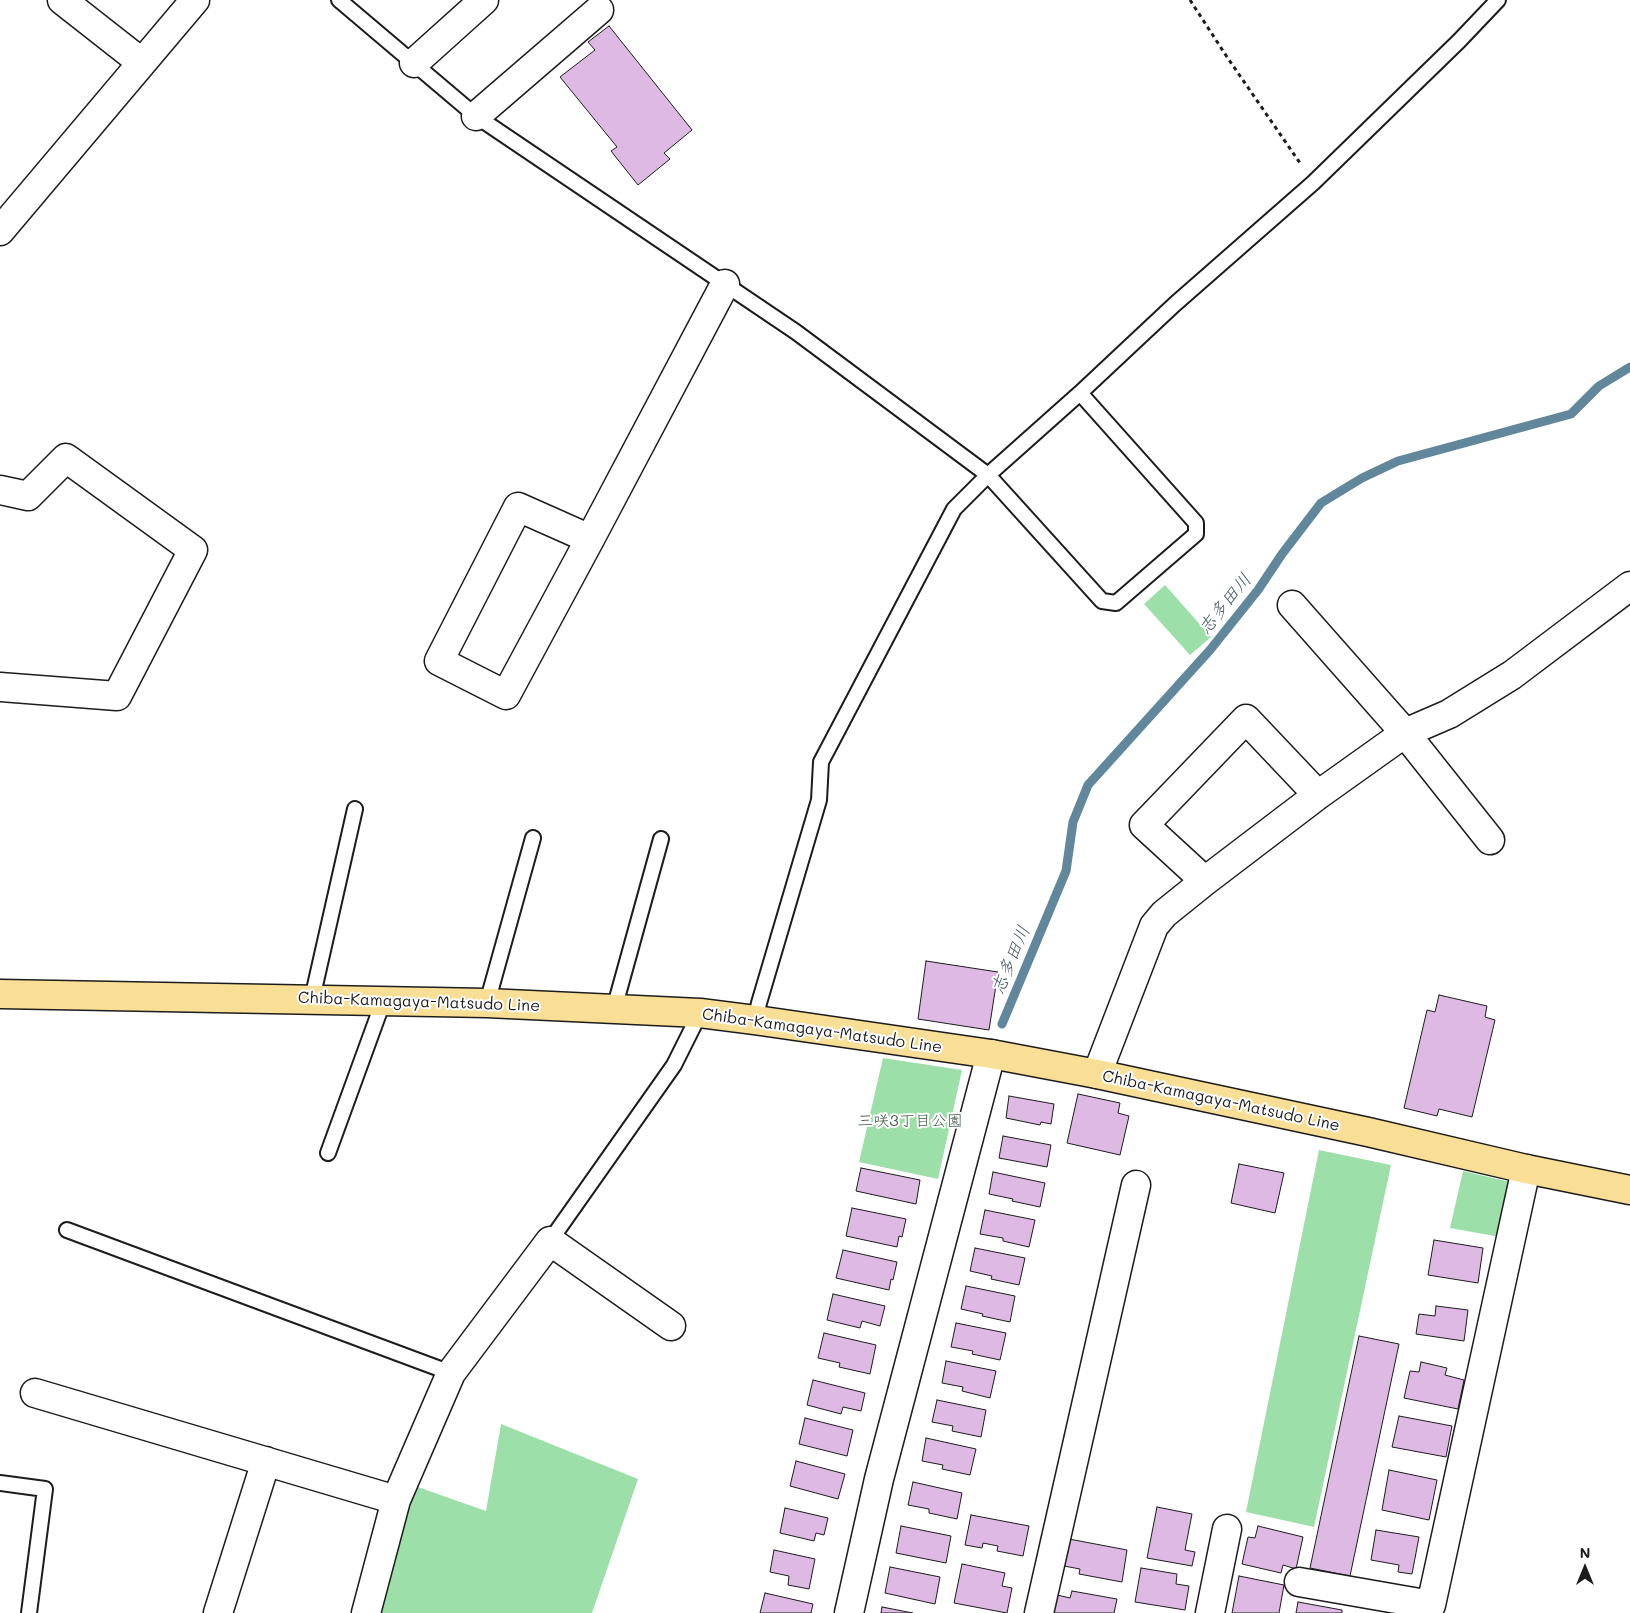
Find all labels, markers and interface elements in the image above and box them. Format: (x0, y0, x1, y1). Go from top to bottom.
water label: 志多田川 (1194, 569, 1256, 639)
water label: 志多田川 (987, 923, 1035, 997)
street label: Chiba-Kamagaya-Matsudo Line (298, 988, 540, 1016)
street label: Chiba-Kamagaya-Matsudo Line (701, 1005, 943, 1057)
street label: Chiba-Kamagaya-Matsudo Line (1101, 1066, 1341, 1136)
park label: 三咲3丁目公園 (857, 1111, 963, 1131)
north arrow (1560, 1543, 1610, 1593)
text: N (1580, 1543, 1590, 1562)

